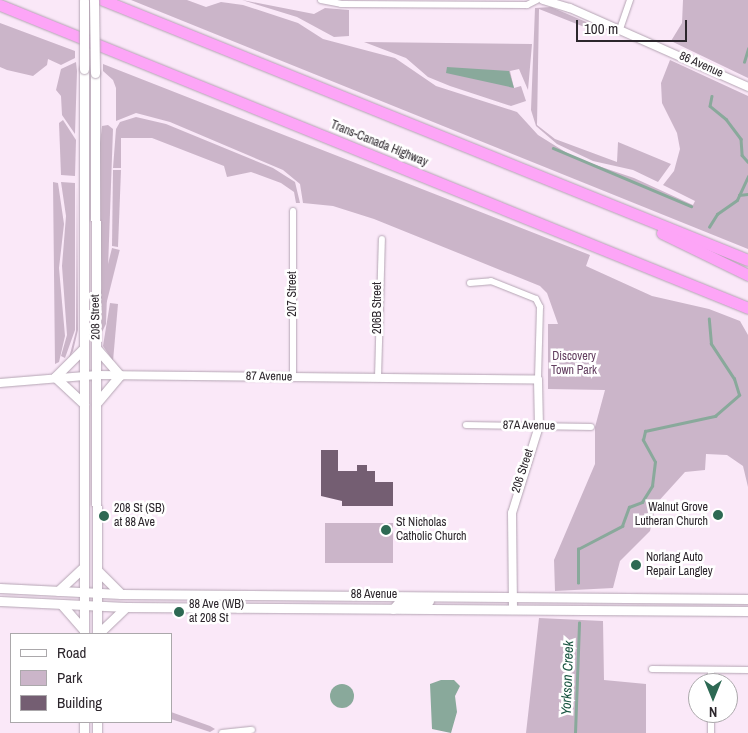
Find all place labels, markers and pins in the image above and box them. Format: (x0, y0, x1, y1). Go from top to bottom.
place label: Walnut Grove Lutheran Church (635, 501, 708, 529)
place label: 208 St (SB) at 88 Ave (114, 502, 165, 530)
marker: Walnut Grove Lutheran Church (712, 509, 724, 521)
marker: 208 St (SB) at 88 Ave (98, 510, 110, 522)
place label: St Nicholas Catholic Church (396, 516, 467, 544)
marker: St Nicholas Catholic Church (380, 524, 392, 536)
place label: Norlang Auto Repair Langley (646, 551, 713, 579)
marker: Norlang Auto Repair Langley (630, 559, 642, 571)
place label: 88 Ave (WB) at 208 St (189, 598, 245, 626)
marker: 88 Ave (WB) at 208 St (173, 606, 185, 618)

